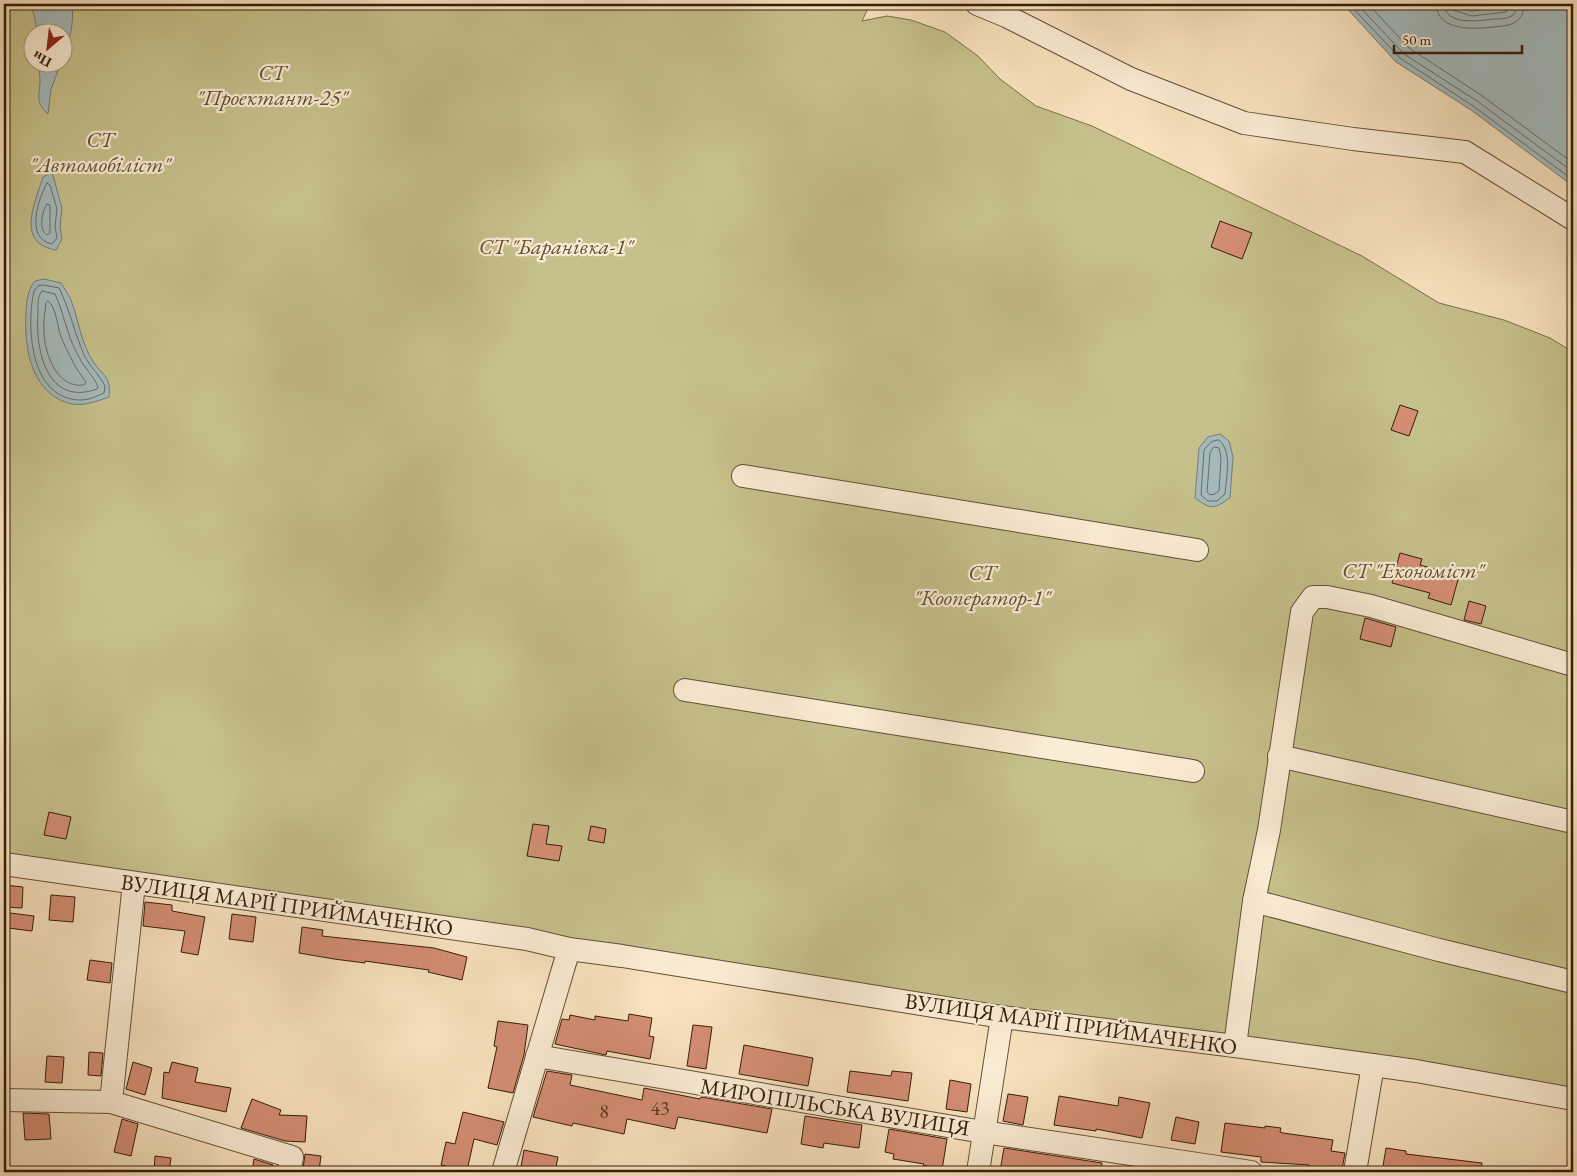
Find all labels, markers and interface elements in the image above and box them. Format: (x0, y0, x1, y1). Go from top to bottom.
north arrow (22, 22, 72, 72)
scale bar (1394, 22, 1522, 54)
text: 50 m (1402, 30, 1431, 49)
text: Пн (29, 47, 55, 72)
park label: СТ "Проектант-25" (196, 58, 351, 112)
park label: СТ "Автомобіліст" (29, 125, 173, 179)
park label: СТ "Баранівка-1" (479, 232, 636, 261)
park label: СТ "Економіст" (1342, 556, 1487, 585)
park label: СТ "Кооператор-1" (914, 558, 1053, 612)
street label: ВУЛИЦЯ МАРІЇ ПРИЙМАЧЕНКО (119, 867, 455, 943)
street label: ВУЛИЦЯ МАРІЇ ПРИЙМАЧЕНКО (903, 986, 1239, 1062)
street label: МИРОПІЛЬСЬКА ВУЛИЦЯ (698, 1071, 972, 1143)
house number: 43 (650, 1095, 670, 1121)
house number: 8 (599, 1098, 609, 1124)

